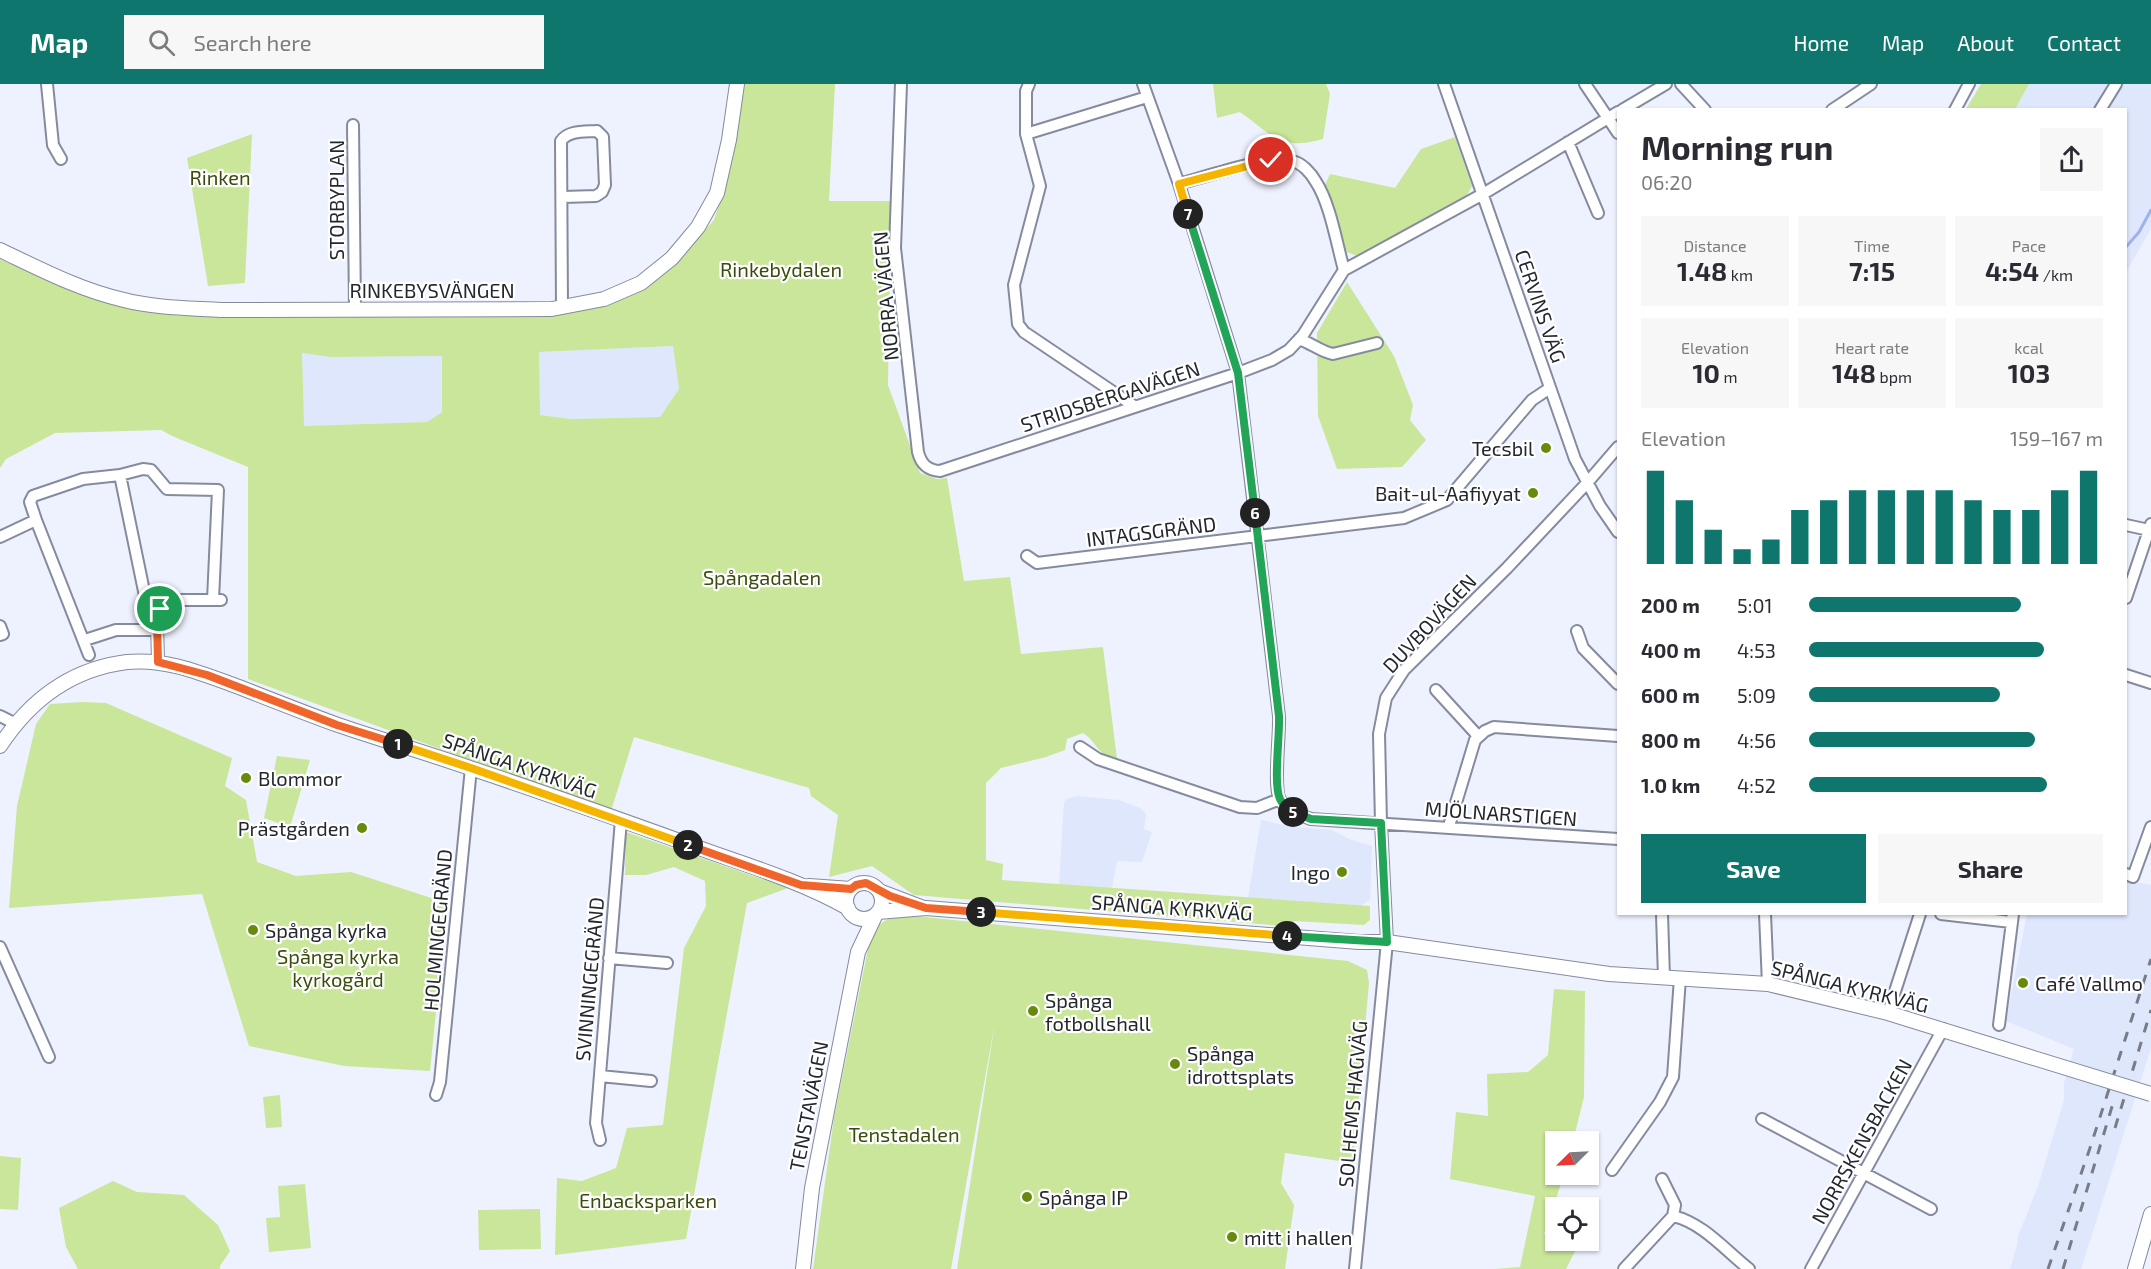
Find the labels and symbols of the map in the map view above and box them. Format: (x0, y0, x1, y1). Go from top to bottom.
pin (1245, 134, 1296, 185)
street label: STORBYPLAN (324, 140, 348, 260)
park label: Rinken (189, 165, 251, 189)
pin: 7 (1173, 199, 1203, 229)
street label: NORRA VÄGEN (867, 230, 903, 362)
street label: CERVINS VÄG (1510, 246, 1572, 366)
park label: Rinkebydalen (720, 257, 842, 281)
street label: RINKEBYSVÄNGEN (349, 278, 515, 302)
street label: STRIDSBERGAVÄGEN (1017, 356, 1203, 436)
place label: Tecsbil (1472, 436, 1534, 460)
marker: Tecsbil (1539, 441, 1553, 455)
place label: Bait-ul-Aafiyyat (1375, 481, 1521, 505)
marker: Bait-ul-Aafiyyat (1526, 486, 1540, 500)
pin: 6 (1240, 498, 1270, 528)
street label: INTAGSGRÄND (1085, 511, 1217, 551)
park label: Spångadalen (703, 565, 821, 589)
street label: DUVBOVÄGEN (1377, 569, 1481, 677)
pin (134, 583, 185, 634)
street label: SPÅNGA KYRKVÄG (440, 727, 600, 803)
pin: 1 (383, 729, 413, 759)
place label: Blommor (258, 766, 342, 790)
marker: Blommor (239, 771, 253, 785)
street label: MJÖLNARSTIGEN (1424, 796, 1578, 830)
pin: 5 (1278, 797, 1308, 827)
place label: Prästgården (238, 816, 350, 840)
marker: Prästgården (355, 821, 369, 835)
pin: 2 (673, 830, 703, 860)
street label: HOLMINGEGRÄND (418, 848, 456, 1012)
place label: Ingo (1291, 860, 1330, 884)
marker: Ingo (1335, 865, 1349, 879)
street label: SPÅNGA KYRKVÄG (1091, 889, 1253, 925)
street label: SVINNINGEGRÄND (570, 896, 608, 1062)
pin: 3 (966, 897, 996, 927)
place label: Spånga kyrka (265, 918, 387, 942)
pin: 4 (1272, 921, 1302, 951)
marker: Spånga kyrka (246, 923, 260, 937)
park label: Spånga kyrka kyrkogård (277, 944, 399, 991)
street label: SPÅNGA KYRKVÄG (1769, 955, 1931, 1017)
place label: Café Vallmo (2035, 971, 2143, 995)
marker: Café Vallmo (2016, 976, 2030, 990)
place label: Spånga fotbollshall (1045, 988, 1151, 1035)
marker: Spånga fotbollshall (1026, 1004, 1040, 1018)
street label: SOLHEMS HAGVÄG (1333, 1020, 1371, 1188)
street label: TENSTAVÄGEN (784, 1039, 832, 1173)
place label: Spånga idrottsplats (1187, 1041, 1294, 1088)
street label: NORRSKENSBACKEN (1806, 1054, 1916, 1228)
marker: Spånga idrottsplats (1168, 1057, 1182, 1071)
park label: Tenstadalen (848, 1122, 960, 1146)
north arrow (1545, 1131, 1599, 1185)
place label: Spånga IP (1039, 1185, 1128, 1209)
park label: Enbacksparken (579, 1188, 717, 1212)
marker: Spånga IP (1020, 1190, 1034, 1204)
place label: mitt i hallen (1244, 1225, 1352, 1249)
marker: mitt i hallen (1225, 1230, 1239, 1244)

